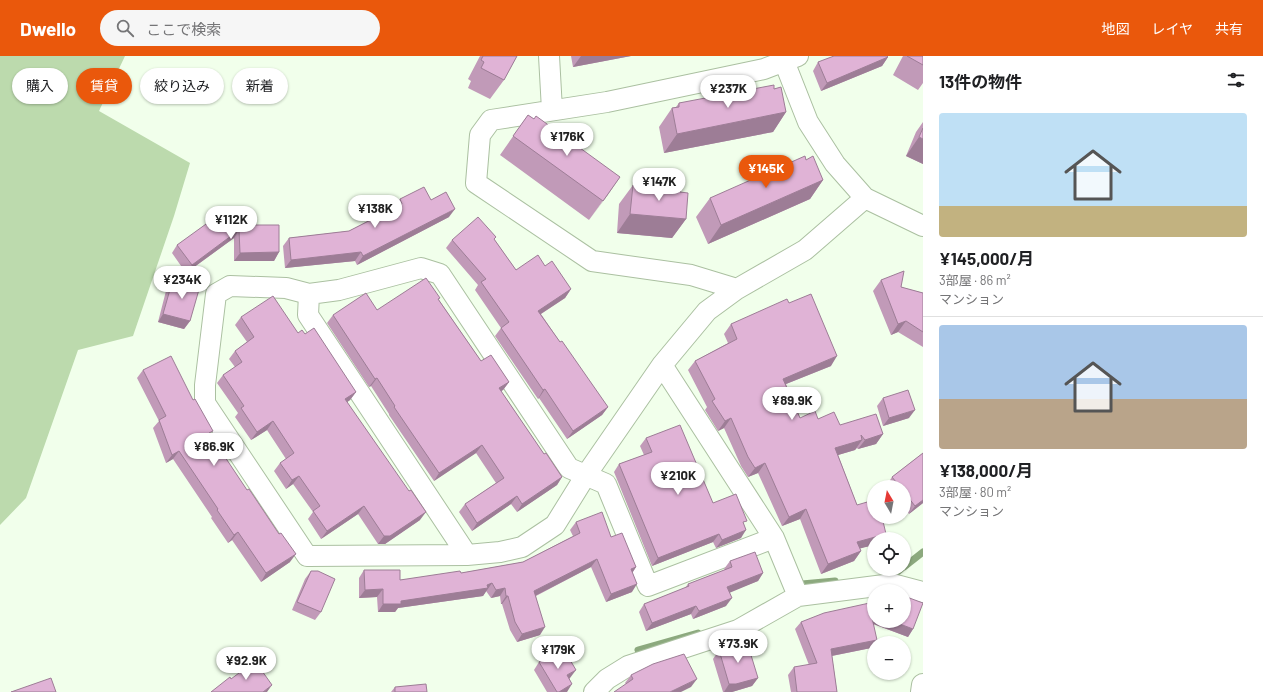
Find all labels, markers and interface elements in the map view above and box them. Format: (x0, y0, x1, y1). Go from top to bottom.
search box (100, 10, 380, 46)
text: Dwello (20, 17, 76, 40)
icon: search (114, 17, 136, 39)
text: ここで検索 (146, 20, 221, 38)
text: 地図 (1101, 20, 1129, 37)
text: レイヤ (1151, 20, 1193, 37)
text: 共有 (1215, 20, 1243, 37)
chip: 購入 (12, 68, 68, 104)
chip: 賃貸 (76, 68, 132, 104)
chip: 絞り込み (140, 68, 224, 104)
chip: 新着 (232, 68, 288, 104)
icon: filters (1225, 69, 1247, 91)
text: 13件の物件 (939, 71, 1022, 91)
pin: ¥237K (700, 75, 756, 109)
text: ¥237K (709, 80, 747, 96)
pin: ¥176K (539, 123, 595, 157)
text: ¥176K (549, 128, 585, 144)
icon: home (1057, 139, 1129, 211)
pin: ¥145K (738, 155, 794, 189)
text: ¥145K (748, 160, 784, 176)
pin: ¥147K (631, 168, 687, 202)
text: ¥147K (641, 173, 677, 189)
pin: ¥138K (347, 195, 403, 229)
text: ¥138K (357, 200, 393, 216)
pin: ¥112K (203, 206, 259, 240)
text: ¥112K (214, 211, 248, 227)
text: ¥145,000/月 (939, 248, 1034, 268)
pin: ¥234K (154, 266, 210, 300)
text: ¥234K (162, 271, 202, 287)
text: 3部屋 · 86 m² (939, 272, 1011, 288)
text: マンション (939, 291, 1004, 307)
icon: home (1057, 351, 1129, 423)
pin: ¥89.9K (759, 387, 825, 421)
text: ¥89.9K (771, 392, 813, 408)
pin: ¥86.9K (181, 433, 247, 467)
text: ¥86.9K (193, 438, 235, 454)
text: ¥138,000/月 (939, 460, 1033, 480)
pin: ¥210K (650, 462, 706, 496)
text: ¥210K (660, 467, 696, 483)
north arrow (867, 480, 911, 524)
map controls (867, 480, 911, 680)
text: 3部屋 · 80 m² (939, 484, 1011, 500)
text: マンション (939, 503, 1004, 519)
button: locate (867, 532, 911, 576)
button: + (867, 584, 911, 628)
pin: ¥73.9K (705, 630, 771, 664)
text: ¥73.9K (718, 635, 758, 651)
pin: ¥179K (530, 636, 586, 670)
button: − (867, 636, 911, 680)
text: ¥179K (540, 641, 576, 657)
pin: ¥92.9K (213, 647, 279, 681)
text: ¥92.9K (225, 652, 267, 668)

